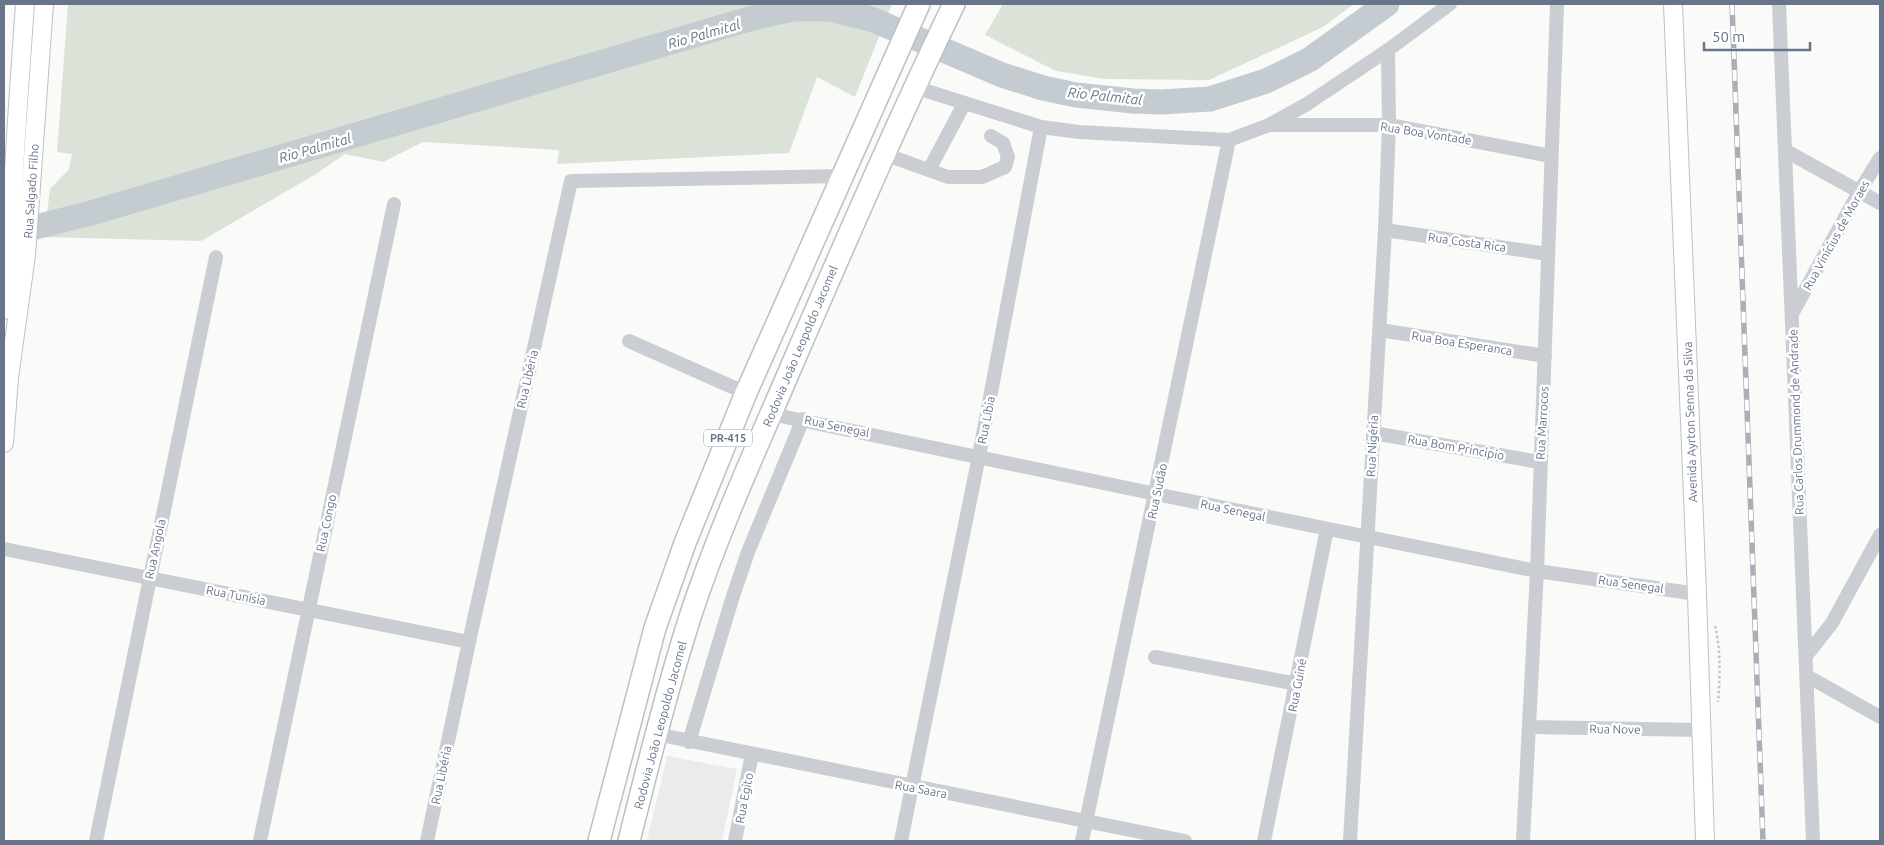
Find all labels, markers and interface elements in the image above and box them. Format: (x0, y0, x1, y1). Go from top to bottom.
water label: Rio Palmital (666, 16, 742, 52)
scale bar (1704, 20, 1810, 52)
text: 50 m (1712, 28, 1745, 45)
water label: Rio Palmital (1067, 84, 1143, 108)
street label: Rua Boa Vontade (1379, 119, 1473, 147)
water label: Rio Palmital (277, 130, 353, 166)
street label: Rua Salgado Filho (21, 143, 41, 239)
street label: Rua Vinícius de Moraes (1800, 178, 1872, 292)
street label: Rua Costa Rica (1427, 230, 1507, 254)
street label: Rodovia João Leopoldo Jacomel (760, 264, 840, 428)
street label: Rua Boa Esperanca (1411, 329, 1513, 357)
street label: Rua Carlos Drummond de Andrade (1786, 329, 1806, 515)
street label: Avenida Ayrton Senna da Silva (1681, 341, 1699, 503)
street label: Rua Libéria (514, 349, 540, 409)
street label: Rua Marrocos (1534, 386, 1550, 460)
street label: Rua Líbia (975, 395, 997, 445)
street label: Rua Senegal (803, 413, 871, 439)
street label: Rua Nigéria (1364, 415, 1380, 477)
road number: PR-415 (704, 429, 752, 446)
street label: Rua Bom Principio (1407, 432, 1505, 462)
street label: Rua Sudão (1145, 462, 1169, 520)
street label: Rua Congo (314, 493, 338, 553)
street label: Rua Senegal (1199, 497, 1267, 523)
street label: Rua Angola (142, 518, 168, 580)
street label: Rua Senegal (1597, 573, 1665, 595)
street label: Rua Tunísia (205, 583, 267, 607)
street label: Rodovia João Leopoldo Jacomel (631, 640, 689, 810)
street label: Rua Guiné (1285, 657, 1309, 713)
street label: Rua Nove (1589, 722, 1641, 736)
street label: Rua Libéria (428, 745, 454, 805)
street label: Rua Egito (733, 772, 755, 824)
street label: Rua Saara (894, 778, 948, 800)

